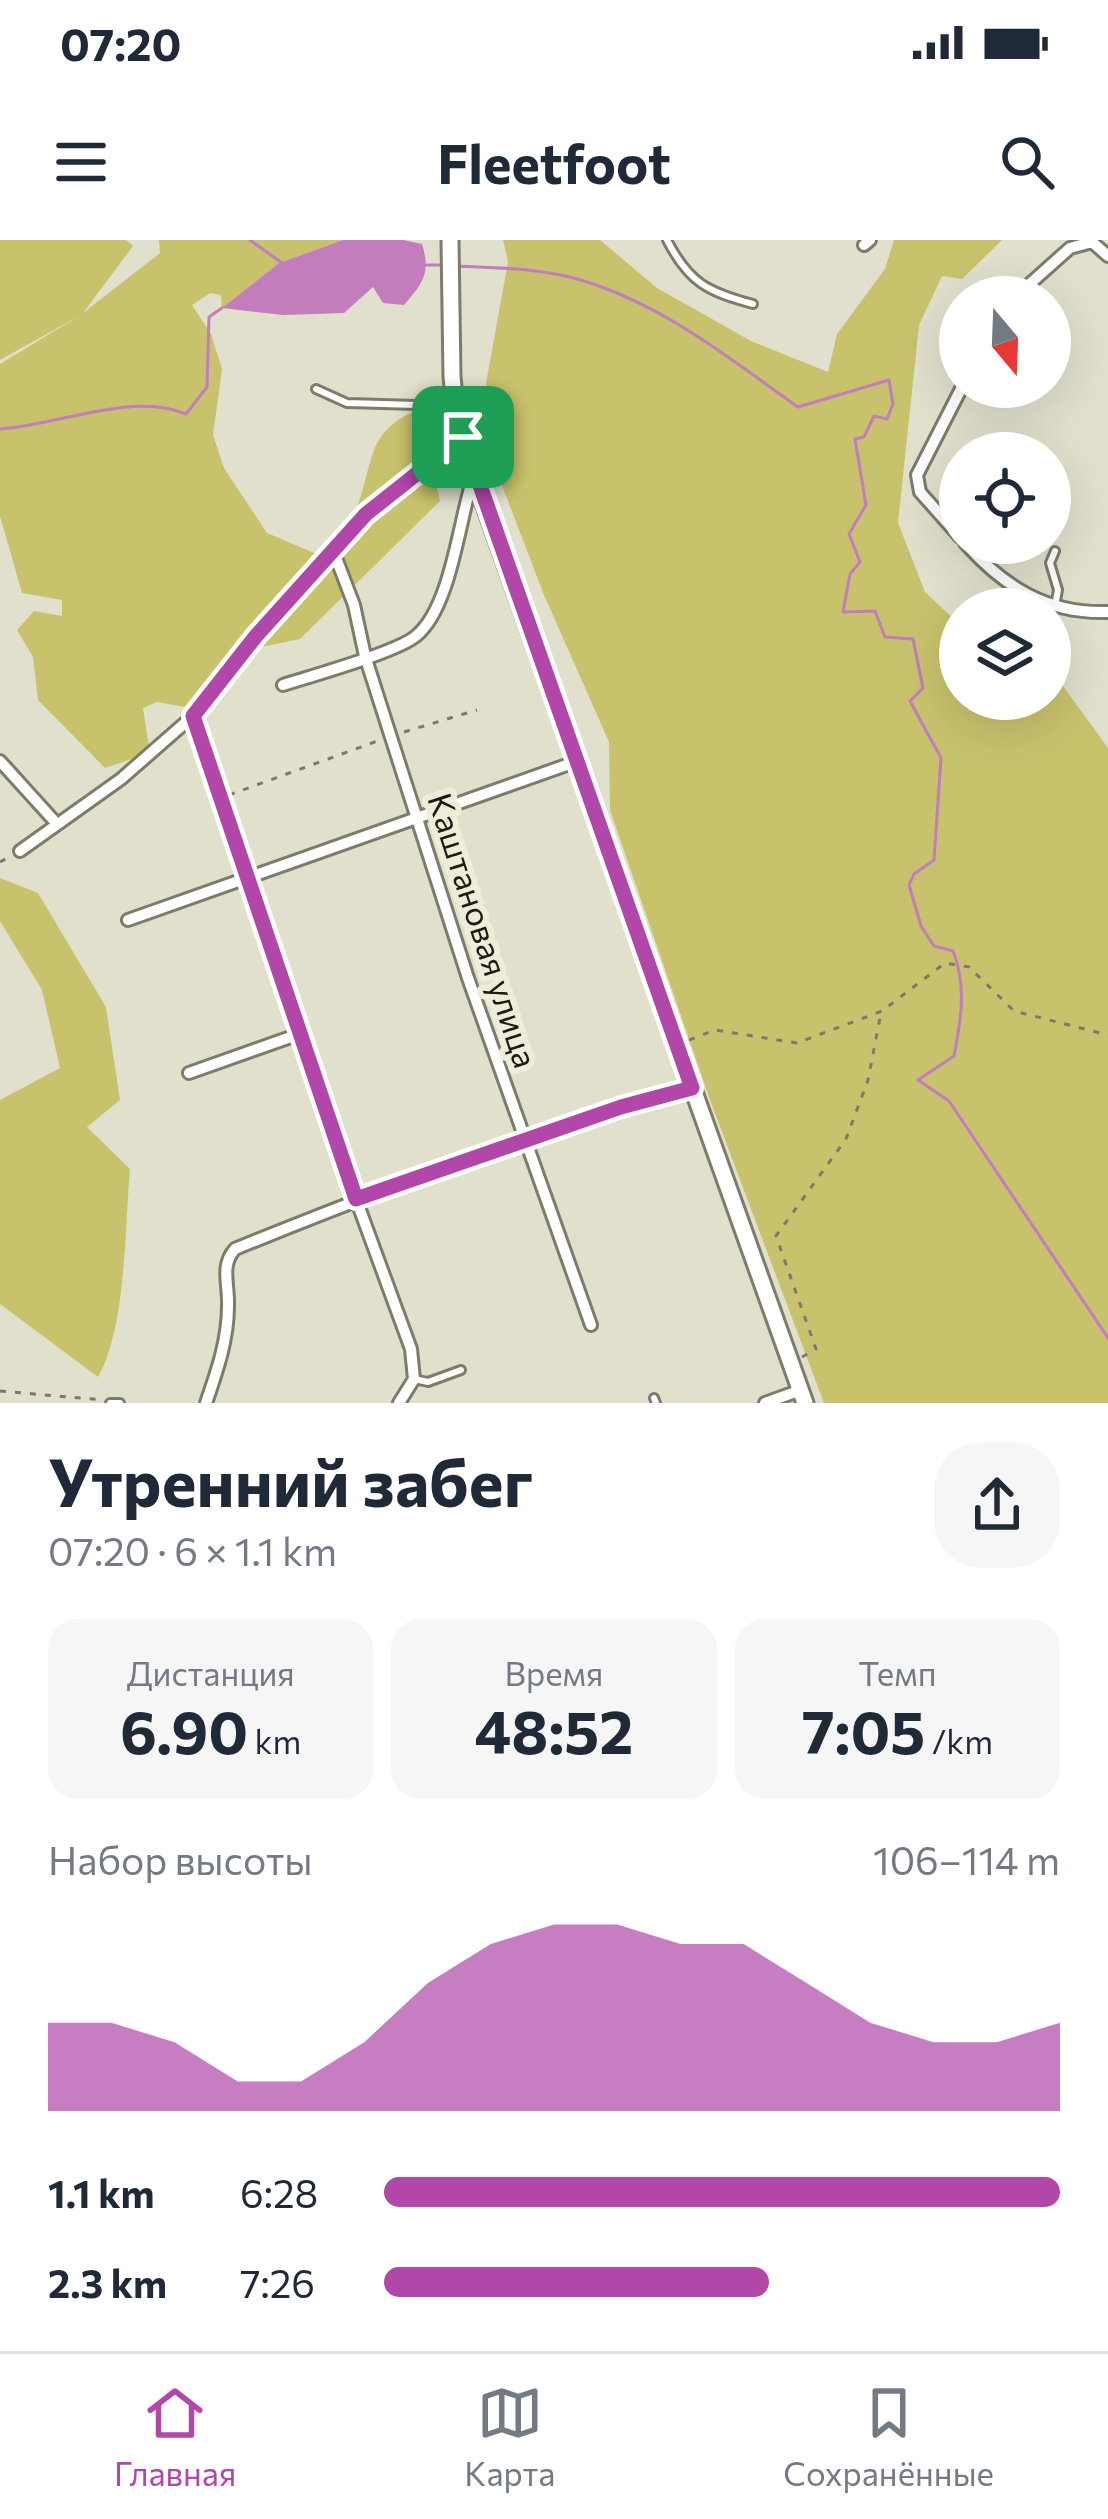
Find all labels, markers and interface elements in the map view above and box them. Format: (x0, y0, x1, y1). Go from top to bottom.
text: 07:20 (60, 15, 181, 70)
icon: menu (48, 129, 114, 195)
text: Fleetfoot (437, 129, 671, 195)
icon: search (994, 129, 1060, 195)
north arrow (939, 276, 1071, 408)
map controls (939, 276, 1071, 720)
pin (412, 386, 514, 488)
icon: arrive (430, 404, 496, 470)
button: locate (939, 432, 1071, 564)
button: layers (939, 588, 1071, 720)
street label: Каштановая улица (420, 787, 548, 1073)
text: Утренний забег (48, 1440, 533, 1521)
button: share (934, 1442, 1060, 1568)
text: 07:20 · 6 × 1.1 km (48, 1526, 337, 1574)
text: Дистанция (127, 1652, 295, 1693)
text: Время (505, 1652, 603, 1693)
text: Темп (858, 1652, 936, 1693)
text: 6.90 (120, 1693, 248, 1766)
text: 48:52 (475, 1693, 633, 1766)
text: 7:05 (802, 1693, 925, 1766)
text: km (248, 1720, 301, 1761)
text: /km (925, 1720, 993, 1761)
text: Набор высоты (48, 1835, 313, 1883)
text: 106–114 m (873, 1835, 1060, 1883)
text: 1.1 km (48, 2168, 155, 2216)
text: 6:28 (240, 2168, 318, 2216)
text: 2.3 km (48, 2258, 167, 2306)
text: 7:26 (240, 2258, 315, 2306)
tab: Главная (114, 2380, 236, 2493)
tab: Карта (464, 2380, 555, 2493)
tab: Сохранённые (783, 2380, 994, 2493)

